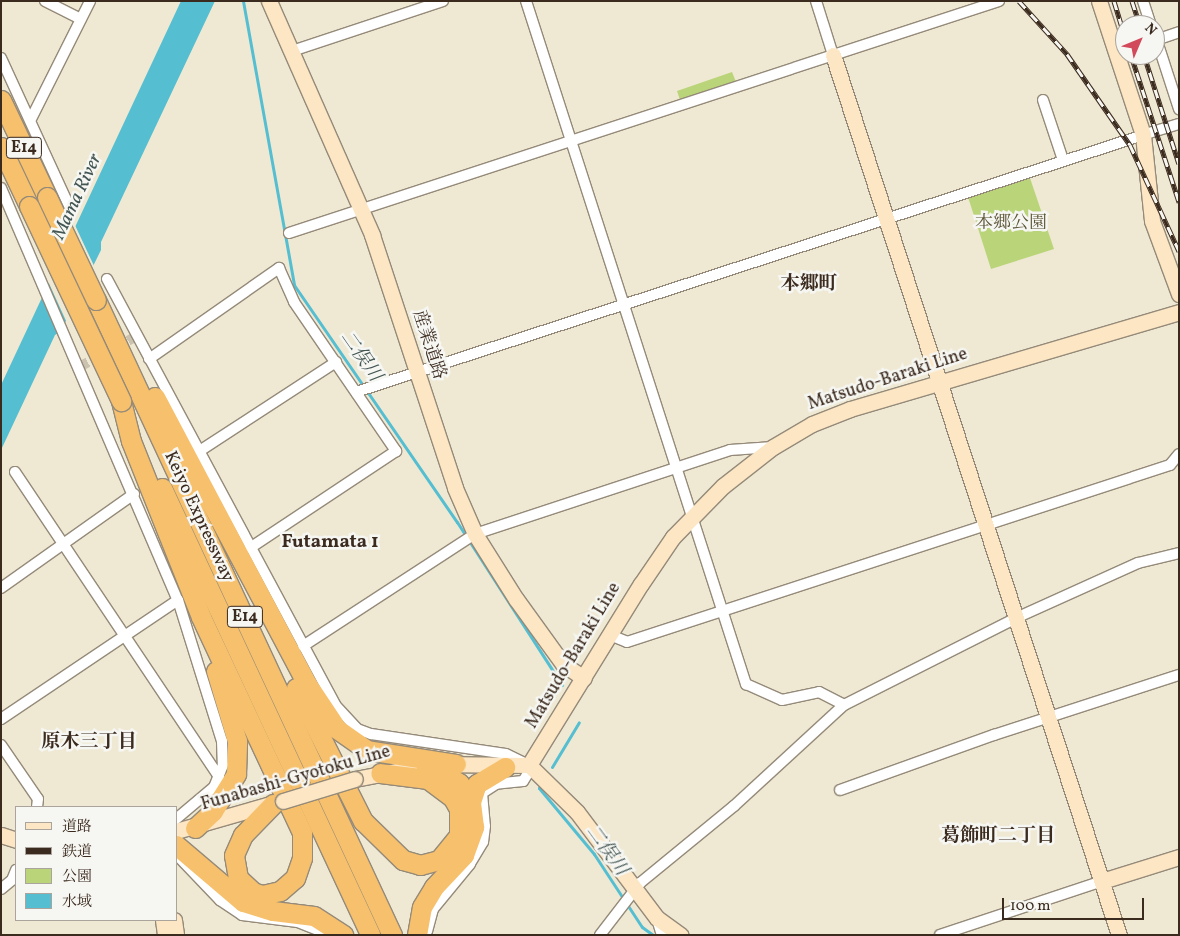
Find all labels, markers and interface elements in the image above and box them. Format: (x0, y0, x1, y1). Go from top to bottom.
north arrow (1115, 15, 1165, 65)
text: N (1140, 19, 1161, 40)
road number: E14 (5, 134, 43, 162)
water label: Mama River (48, 151, 108, 243)
park label: 本郷公園 (975, 213, 1047, 235)
district label: 本郷町 (781, 274, 837, 296)
street label: 産業道路 (407, 307, 449, 383)
water label: 二俣川 (334, 327, 386, 387)
street label: Matsudo-Baraki Line (805, 344, 971, 416)
street label: Keiyo Expressway (158, 448, 238, 586)
district label: Futamata 1 (281, 532, 379, 554)
street label: Matsudo-Baraki Line (522, 579, 626, 733)
road number: E14 (226, 604, 264, 630)
district label: 原木三丁目 (42, 732, 136, 754)
street label: Funabashi-Gyotoku Line (199, 742, 393, 816)
legend (15, 806, 178, 921)
text: 道路 (62, 817, 92, 838)
water label: 二俣川 (580, 821, 632, 881)
district label: 葛飾町二丁目 (941, 826, 1055, 848)
text: 鉄道 (62, 842, 92, 863)
text: 公園 (62, 867, 92, 888)
scale bar (1005, 888, 1148, 920)
text: 水域 (62, 892, 92, 913)
text: 100 m (1010, 896, 1050, 917)

